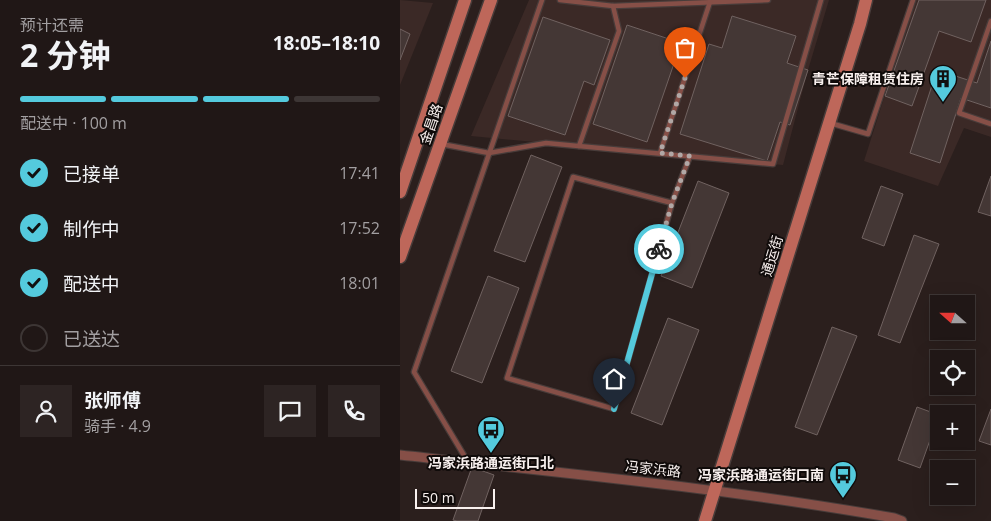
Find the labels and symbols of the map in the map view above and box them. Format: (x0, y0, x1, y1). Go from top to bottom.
pin (664, 27, 706, 78)
building icon: 青芒保障租赁住房 (928, 64, 958, 103)
place label: 青芒保障租赁住房 (812, 69, 924, 88)
street label: 金昌路 (415, 101, 446, 147)
courier (634, 224, 684, 274)
street label: 通运街 (756, 233, 787, 279)
north arrow (930, 295, 975, 340)
pin (593, 358, 635, 409)
bus stop icon: 冯家浜路通运街口北 (476, 415, 506, 454)
place label: 冯家浜路通运街口北 (428, 453, 554, 472)
street label: 冯家浜路 (624, 456, 682, 481)
bus stop icon: 冯家浜路通运街口南 (828, 460, 858, 499)
place label: 冯家浜路通运街口南 (698, 465, 824, 484)
scale bar (415, 486, 495, 509)

